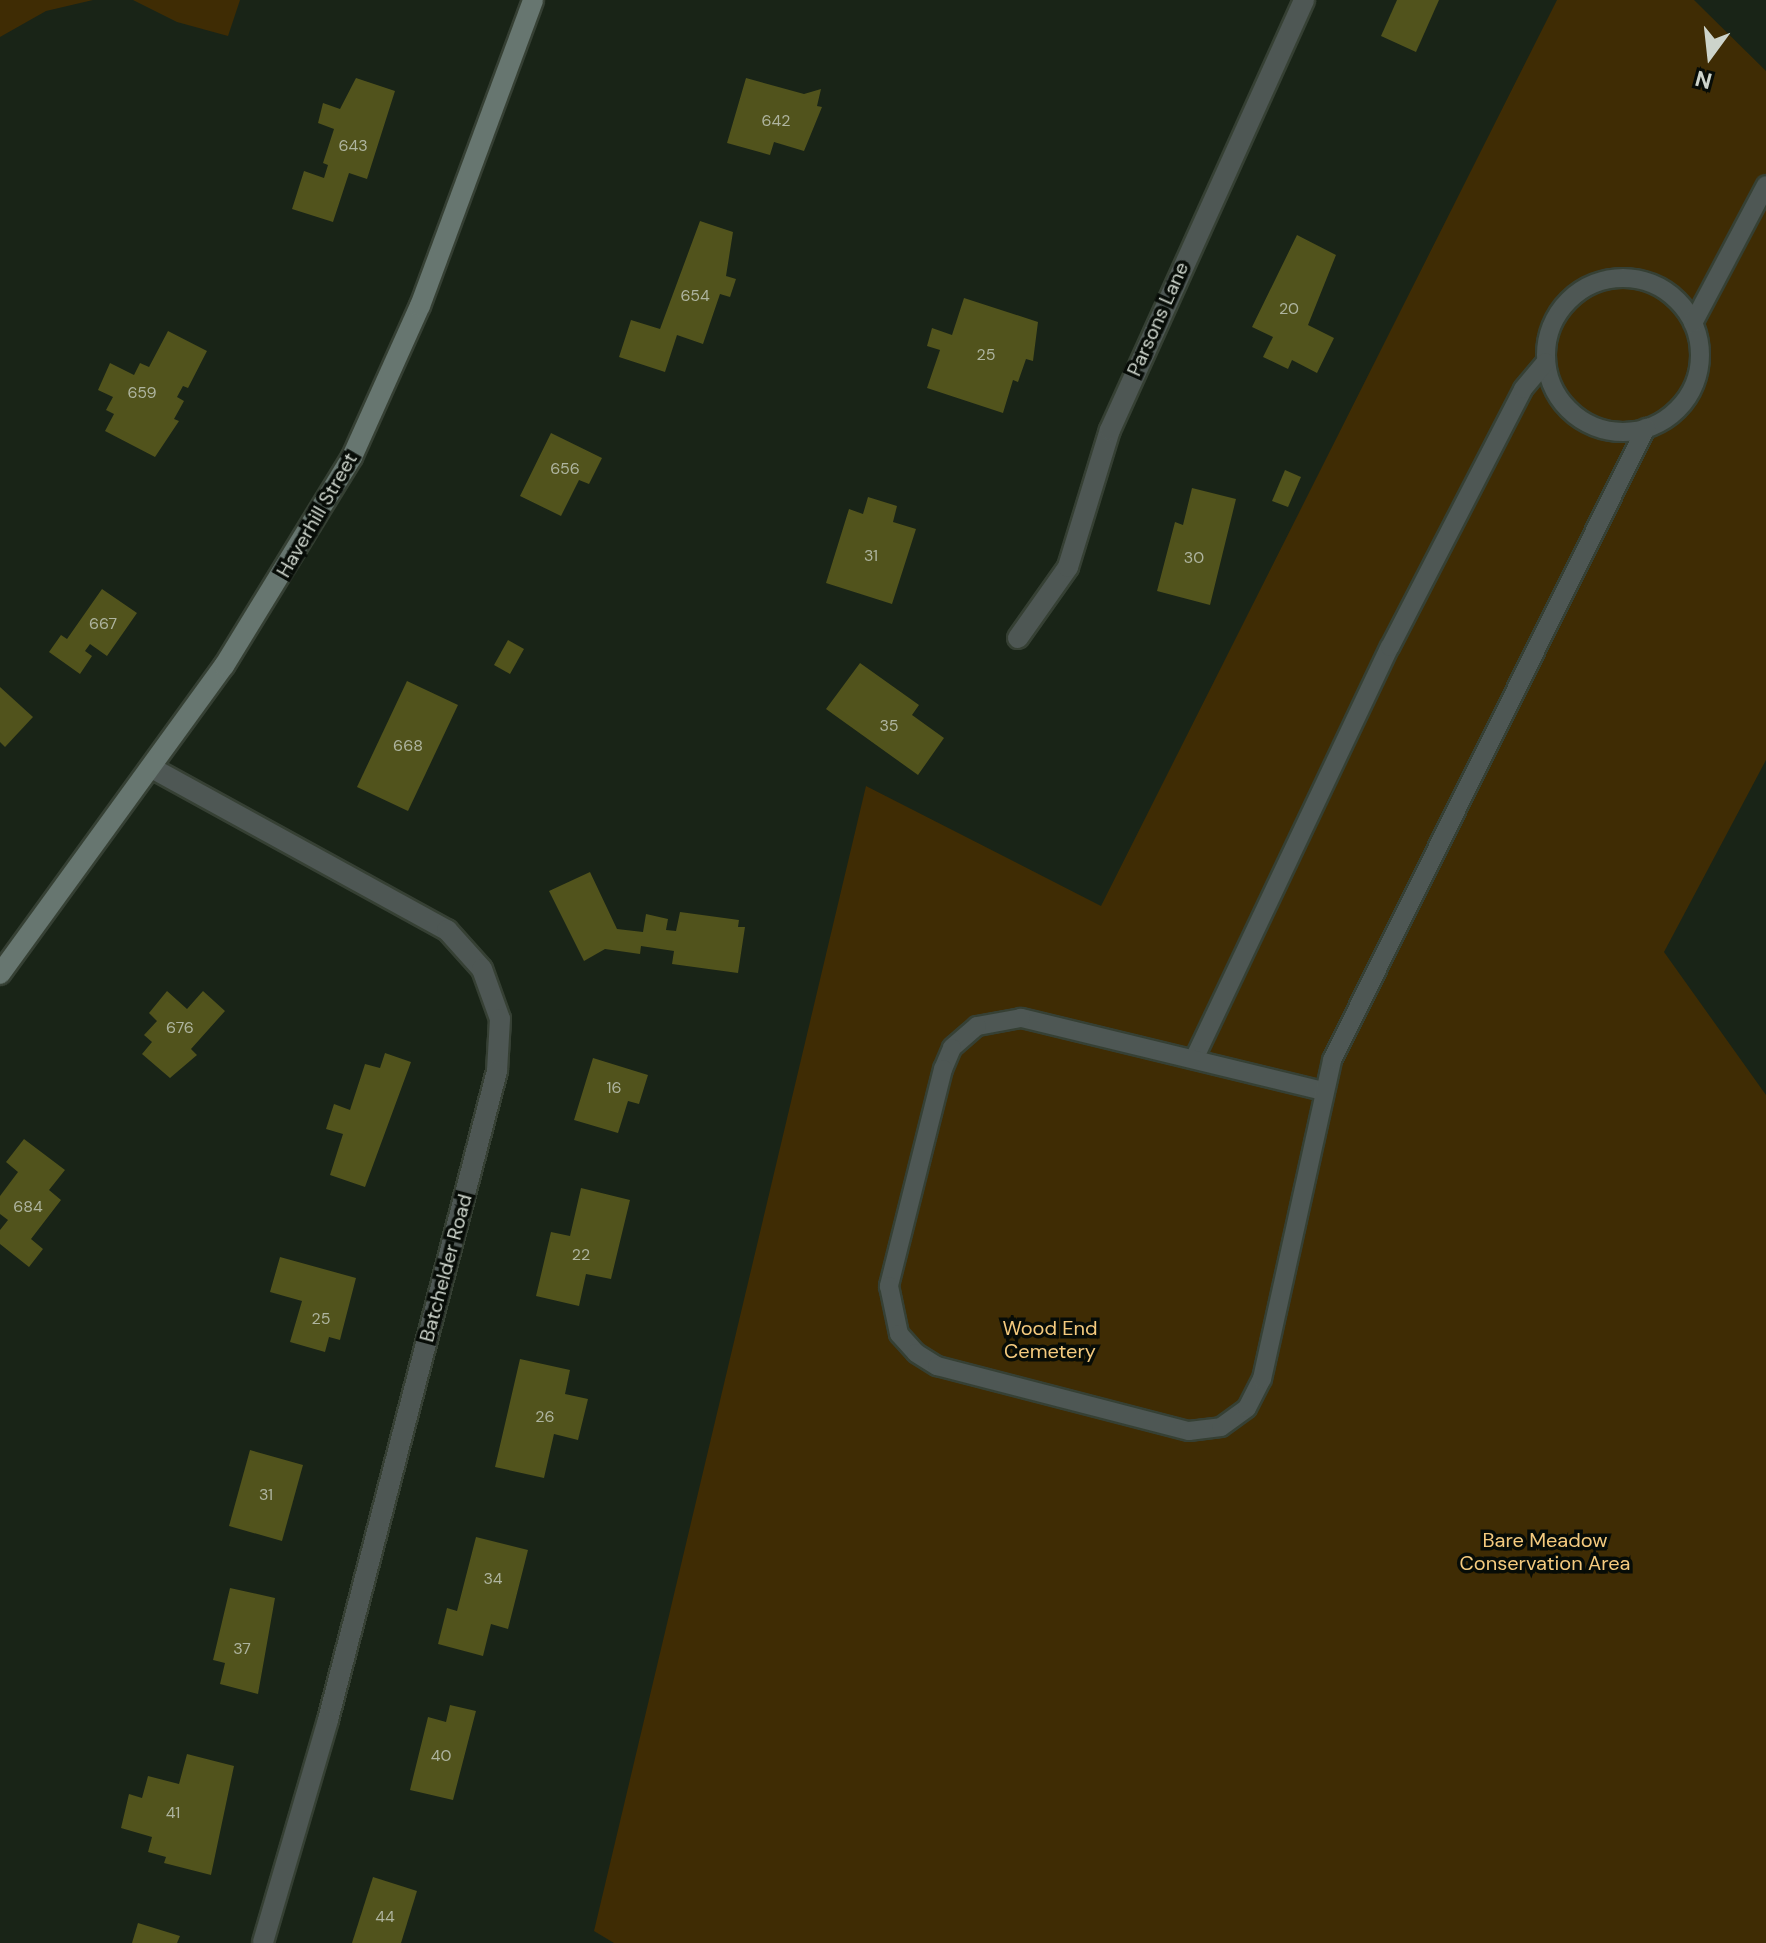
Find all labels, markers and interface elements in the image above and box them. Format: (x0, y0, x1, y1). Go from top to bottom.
north arrow (1670, 16, 1750, 96)
text: N (1692, 64, 1715, 96)
house number: 642 (762, 111, 790, 131)
house number: 643 (338, 136, 368, 156)
street label: Parsons Lane (1122, 258, 1194, 380)
house number: 654 (680, 286, 710, 306)
house number: 20 (1279, 299, 1299, 319)
house number: 25 (977, 345, 995, 365)
house number: 659 (127, 383, 157, 403)
street label: Haverhill Street (272, 448, 362, 582)
house number: 656 (550, 459, 580, 479)
house number: 31 (864, 546, 878, 566)
house number: 30 (1184, 548, 1204, 568)
house number: 667 (89, 614, 117, 634)
house number: 35 (879, 716, 899, 736)
house number: 668 (393, 736, 423, 756)
house number: 676 (166, 1018, 194, 1038)
house number: 16 (606, 1078, 622, 1098)
street label: Batchelder Road (415, 1191, 477, 1345)
house number: 684 (13, 1197, 43, 1217)
house number: 22 (572, 1245, 590, 1265)
house number: 25 (312, 1309, 330, 1329)
park label: Wood End Cemetery (1002, 1317, 1098, 1364)
house number: 26 (535, 1407, 555, 1427)
house number: 31 (259, 1485, 273, 1505)
park label: Bare Meadow Conservation Area (1460, 1528, 1630, 1575)
house number: 34 (483, 1569, 503, 1589)
house number: 37 (233, 1639, 251, 1659)
house number: 40 (431, 1746, 451, 1766)
house number: 41 (166, 1803, 180, 1823)
house number: 44 (375, 1907, 395, 1927)

